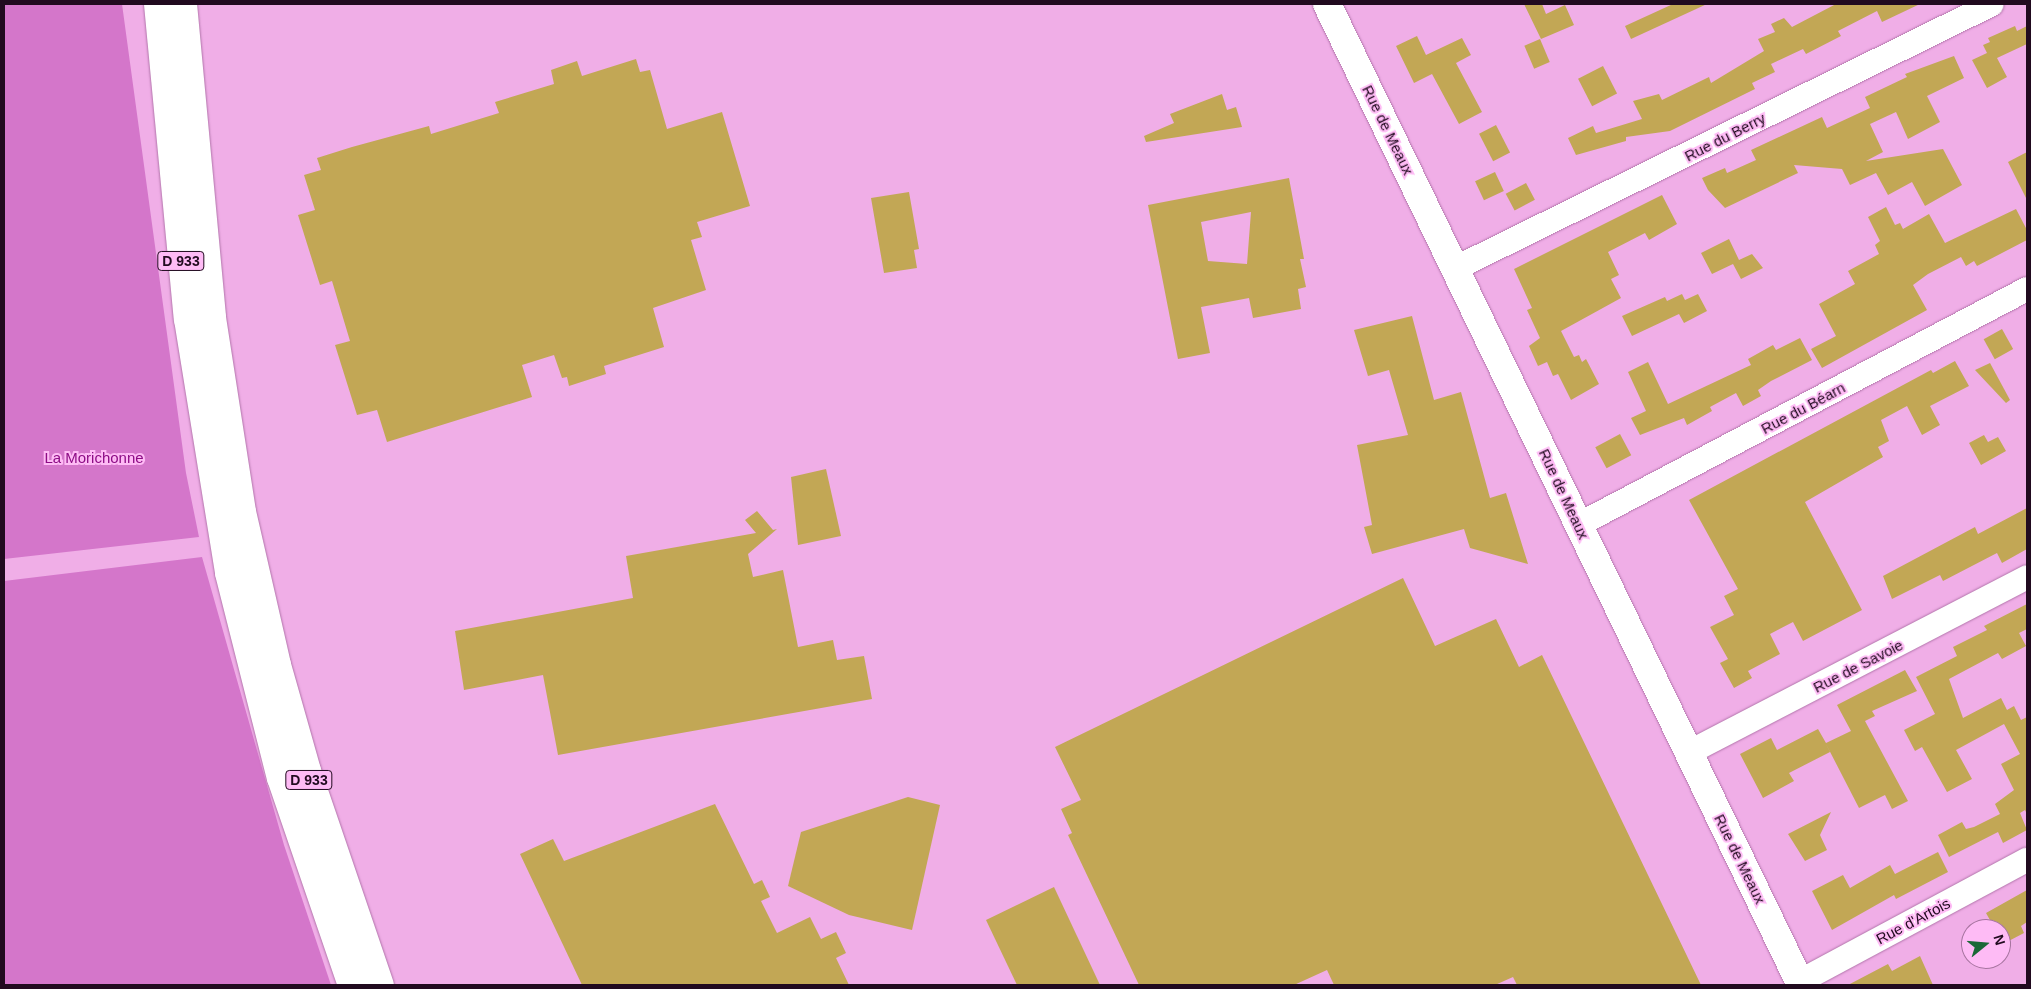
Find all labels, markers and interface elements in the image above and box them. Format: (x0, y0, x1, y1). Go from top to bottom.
street label: Rue de Meaux (1359, 82, 1417, 178)
street label: Rue du Berry (1682, 109, 1768, 165)
road number: D 933 (157, 250, 205, 272)
street label: Rue du Béarn (1758, 378, 1848, 438)
street label: Rue de Meaux (1535, 446, 1593, 542)
park label: La Morichonne (44, 449, 144, 467)
street label: Rue de Savoie (1810, 636, 1906, 696)
road number: D 933 (285, 768, 333, 792)
street label: Rue de Meaux (1711, 811, 1769, 907)
street label: Rue d'Artois (1873, 894, 1953, 948)
north arrow (1961, 919, 2011, 969)
text: N (1990, 933, 2009, 947)

